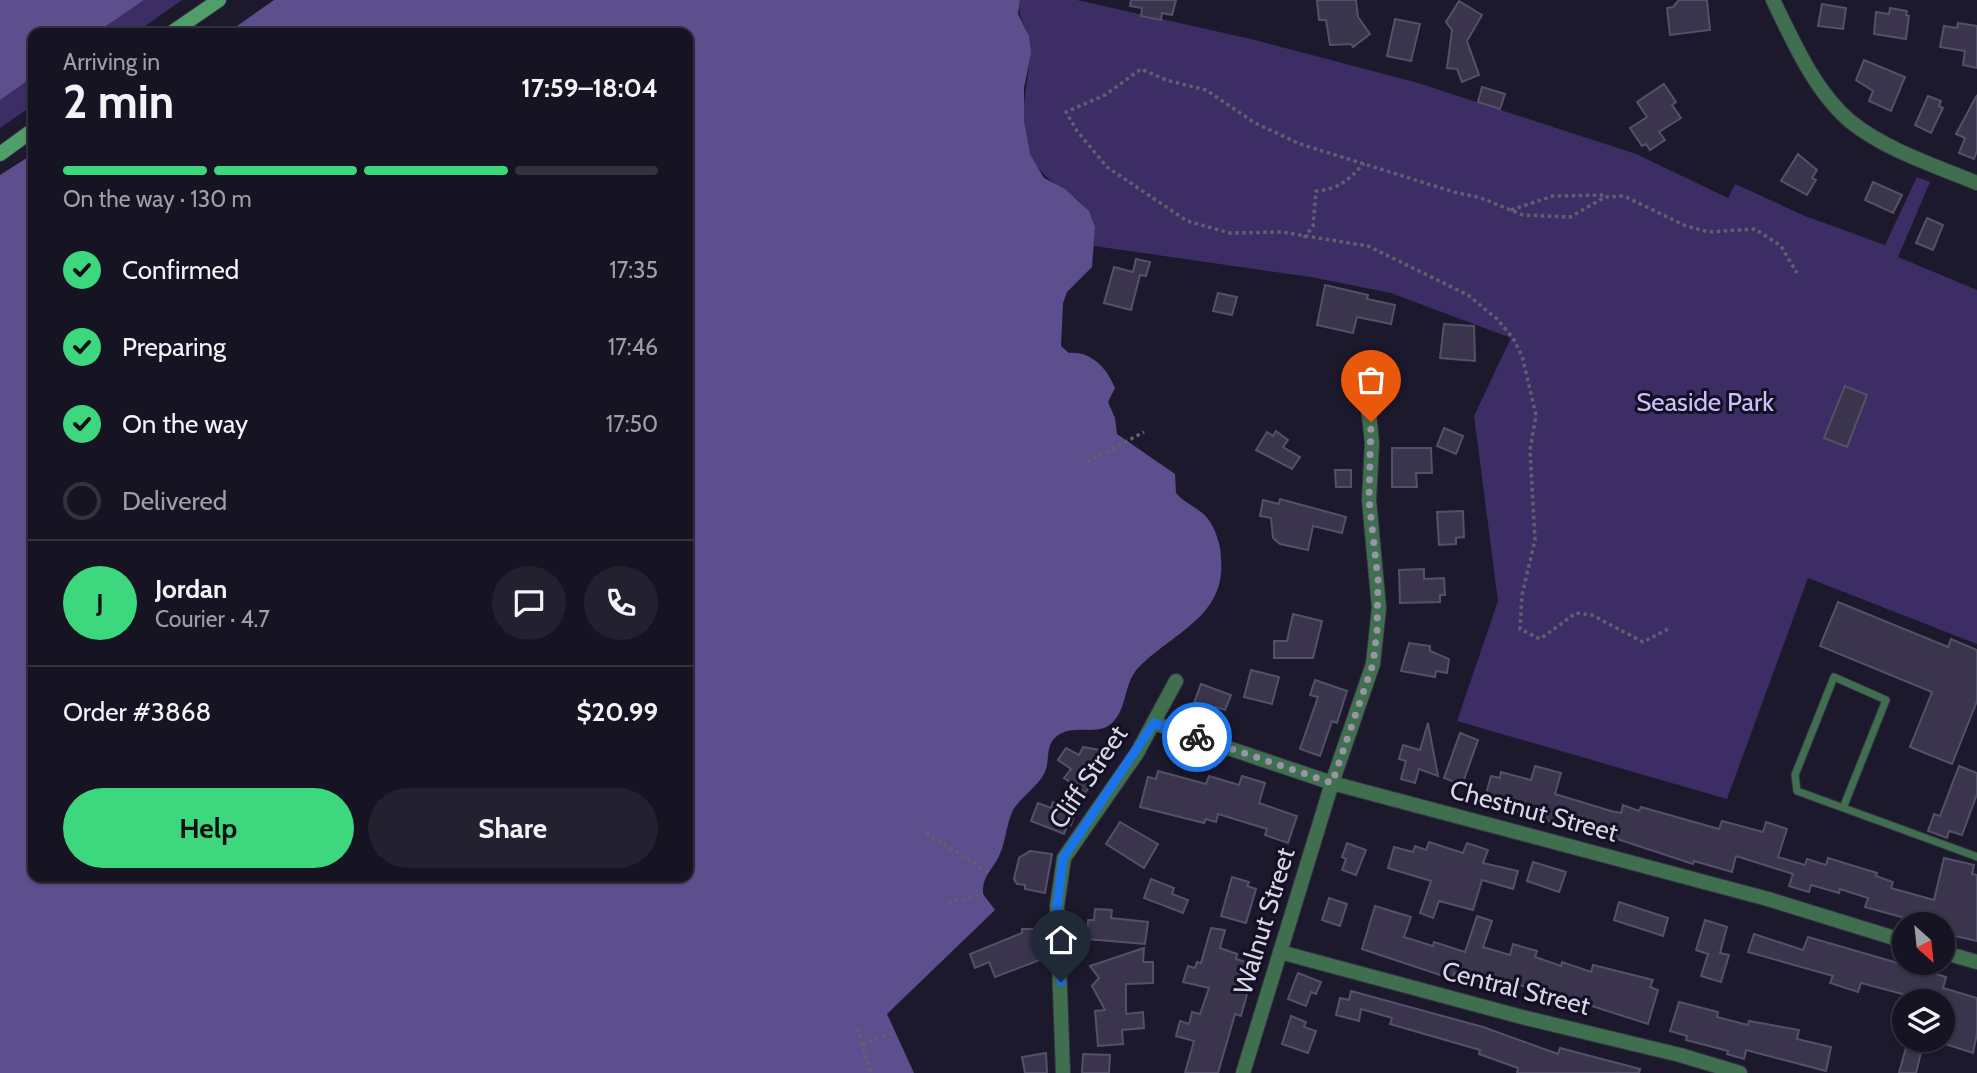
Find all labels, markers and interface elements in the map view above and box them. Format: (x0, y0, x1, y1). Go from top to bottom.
text: Arriving in (63, 48, 160, 76)
text: 17:59–18:04 (521, 72, 658, 104)
text: 2 min (63, 74, 174, 130)
text: On the way · 130 m (63, 185, 252, 213)
icon: check (63, 251, 101, 289)
text: Confirmed (122, 254, 239, 286)
text: 17:35 (609, 256, 658, 284)
icon: check (63, 328, 101, 366)
text: Preparing (122, 331, 226, 363)
text: 17:46 (608, 333, 658, 361)
pin (1341, 350, 1401, 422)
icon: bag (1352, 361, 1390, 399)
park label: Seaside Park (1636, 386, 1774, 418)
icon: check (63, 405, 101, 443)
text: On the way (122, 408, 248, 440)
text: 17:50 (606, 410, 658, 438)
text: Delivered (122, 485, 227, 517)
button: chat (492, 566, 566, 640)
button: phone (584, 566, 658, 640)
text: Jordan (155, 573, 227, 605)
text: J (96, 587, 104, 619)
text: Courier · 4.7 (155, 605, 270, 633)
text: Order #3868 (63, 696, 211, 728)
text: $20.99 (576, 696, 658, 728)
courier (1162, 702, 1232, 772)
icon: bike (1178, 718, 1216, 756)
street label: Cliff Street (1042, 719, 1134, 835)
street label: Chestnut Street (1447, 773, 1622, 849)
button: Help (63, 788, 354, 868)
button: Share (368, 788, 658, 868)
street label: Walnut Street (1227, 844, 1302, 998)
pin (1031, 910, 1091, 982)
north arrow (1892, 912, 1955, 975)
map controls (1892, 912, 1955, 1052)
icon: home (1042, 921, 1080, 959)
street label: Central Street (1439, 954, 1594, 1022)
button: layers (1892, 989, 1955, 1052)

